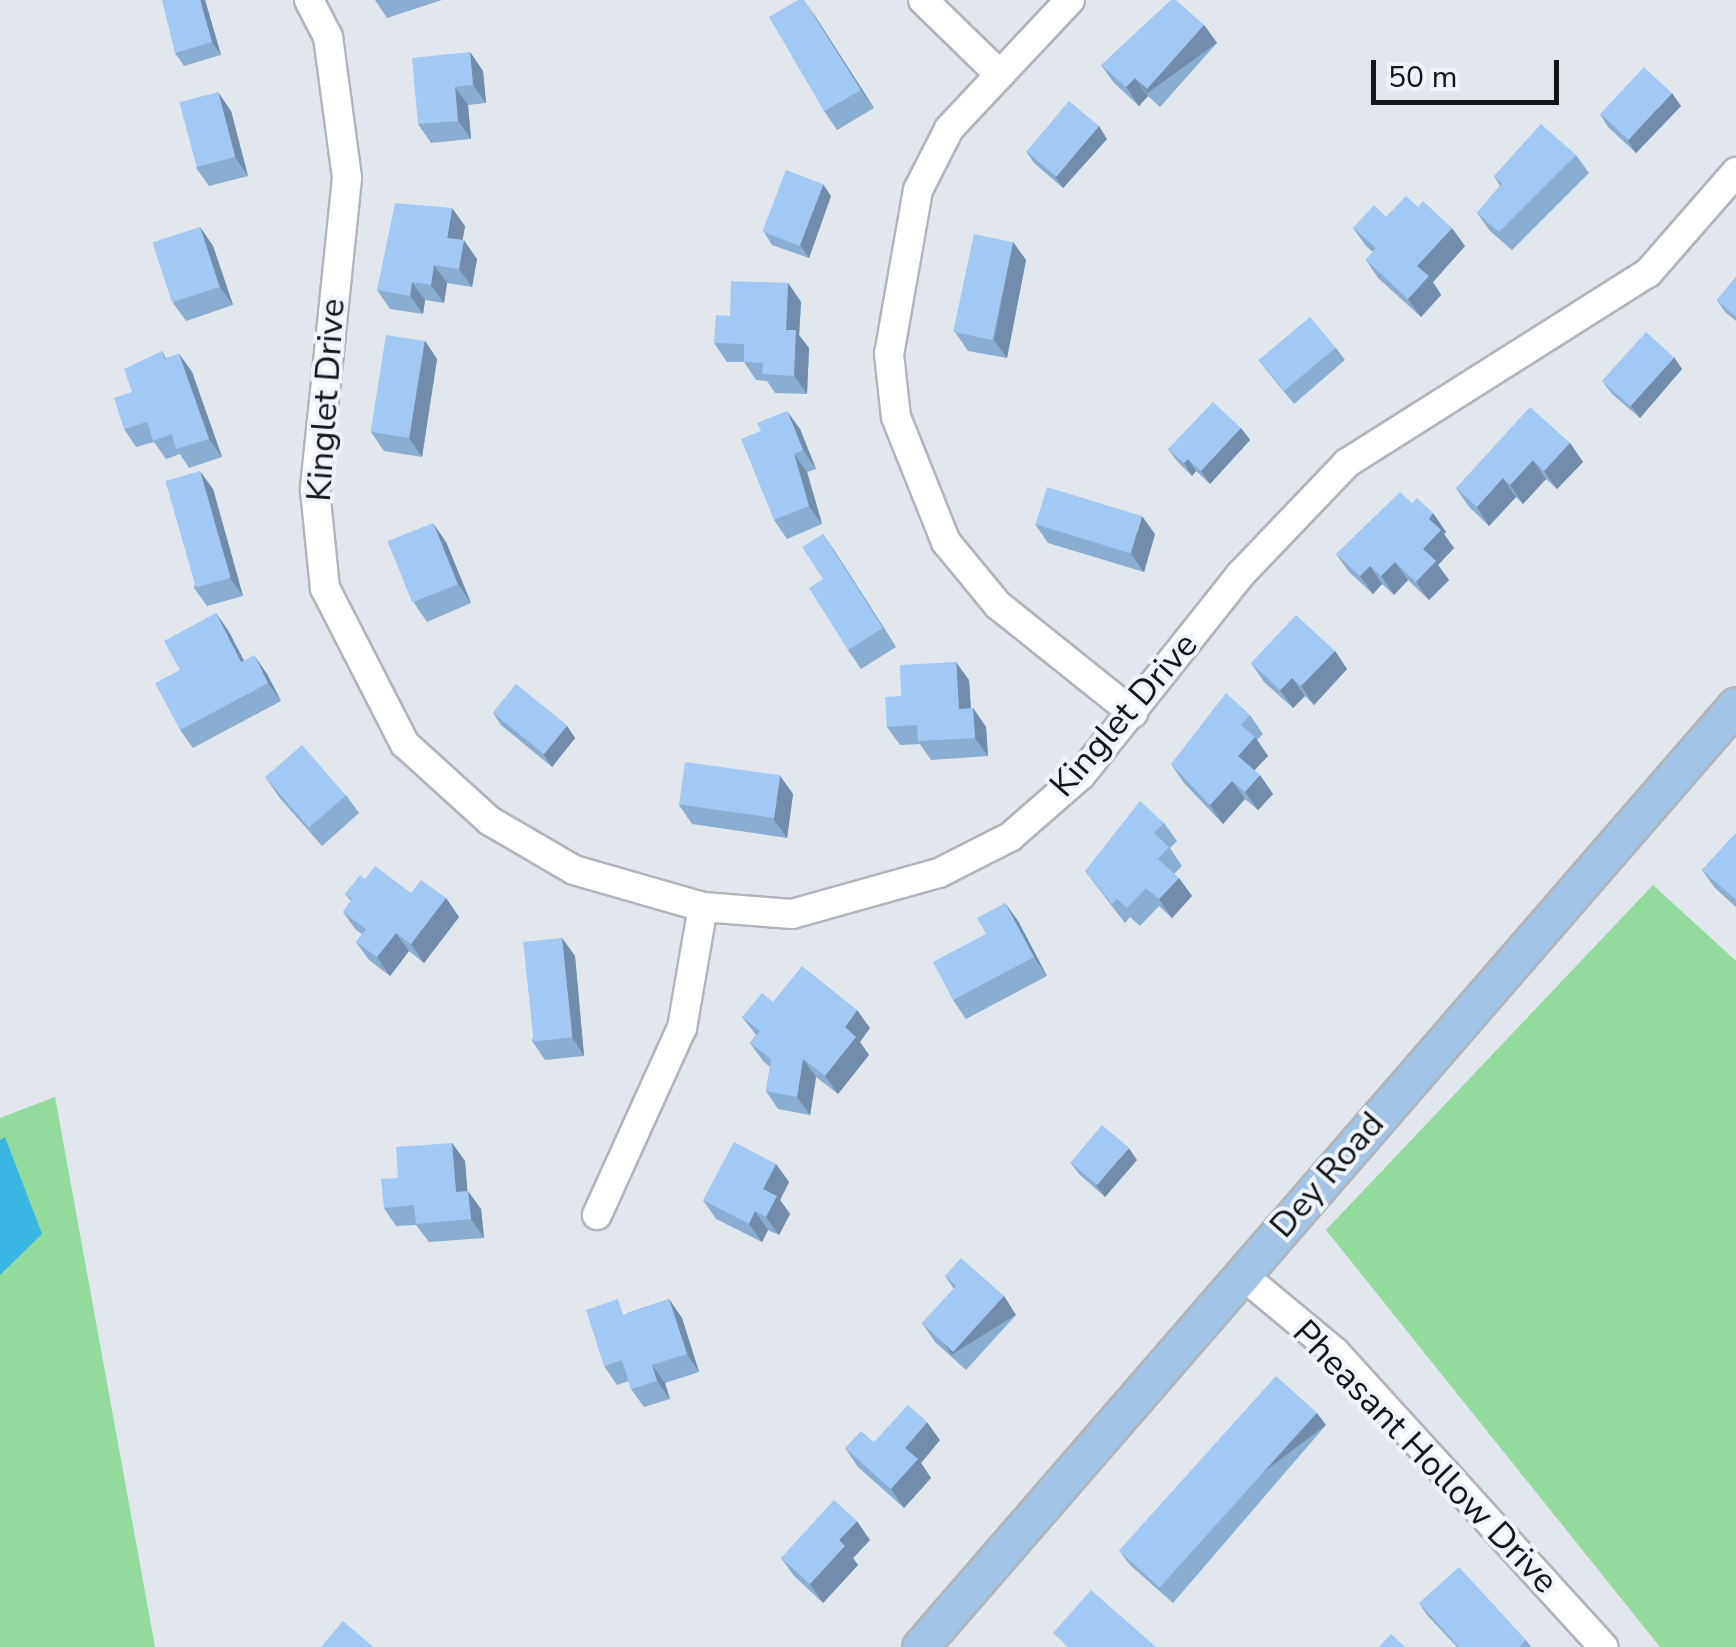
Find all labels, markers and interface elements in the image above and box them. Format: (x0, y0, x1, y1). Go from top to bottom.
scale bar (1376, 40, 1564, 102)
text: 50 m (1388, 57, 1457, 98)
street label: Kinglet Drive (298, 297, 354, 503)
street label: Kinglet Drive (1041, 624, 1207, 806)
street label: Dey Road (1261, 1104, 1393, 1246)
street label: Pheasant Hollow Drive (1284, 1312, 1566, 1602)

